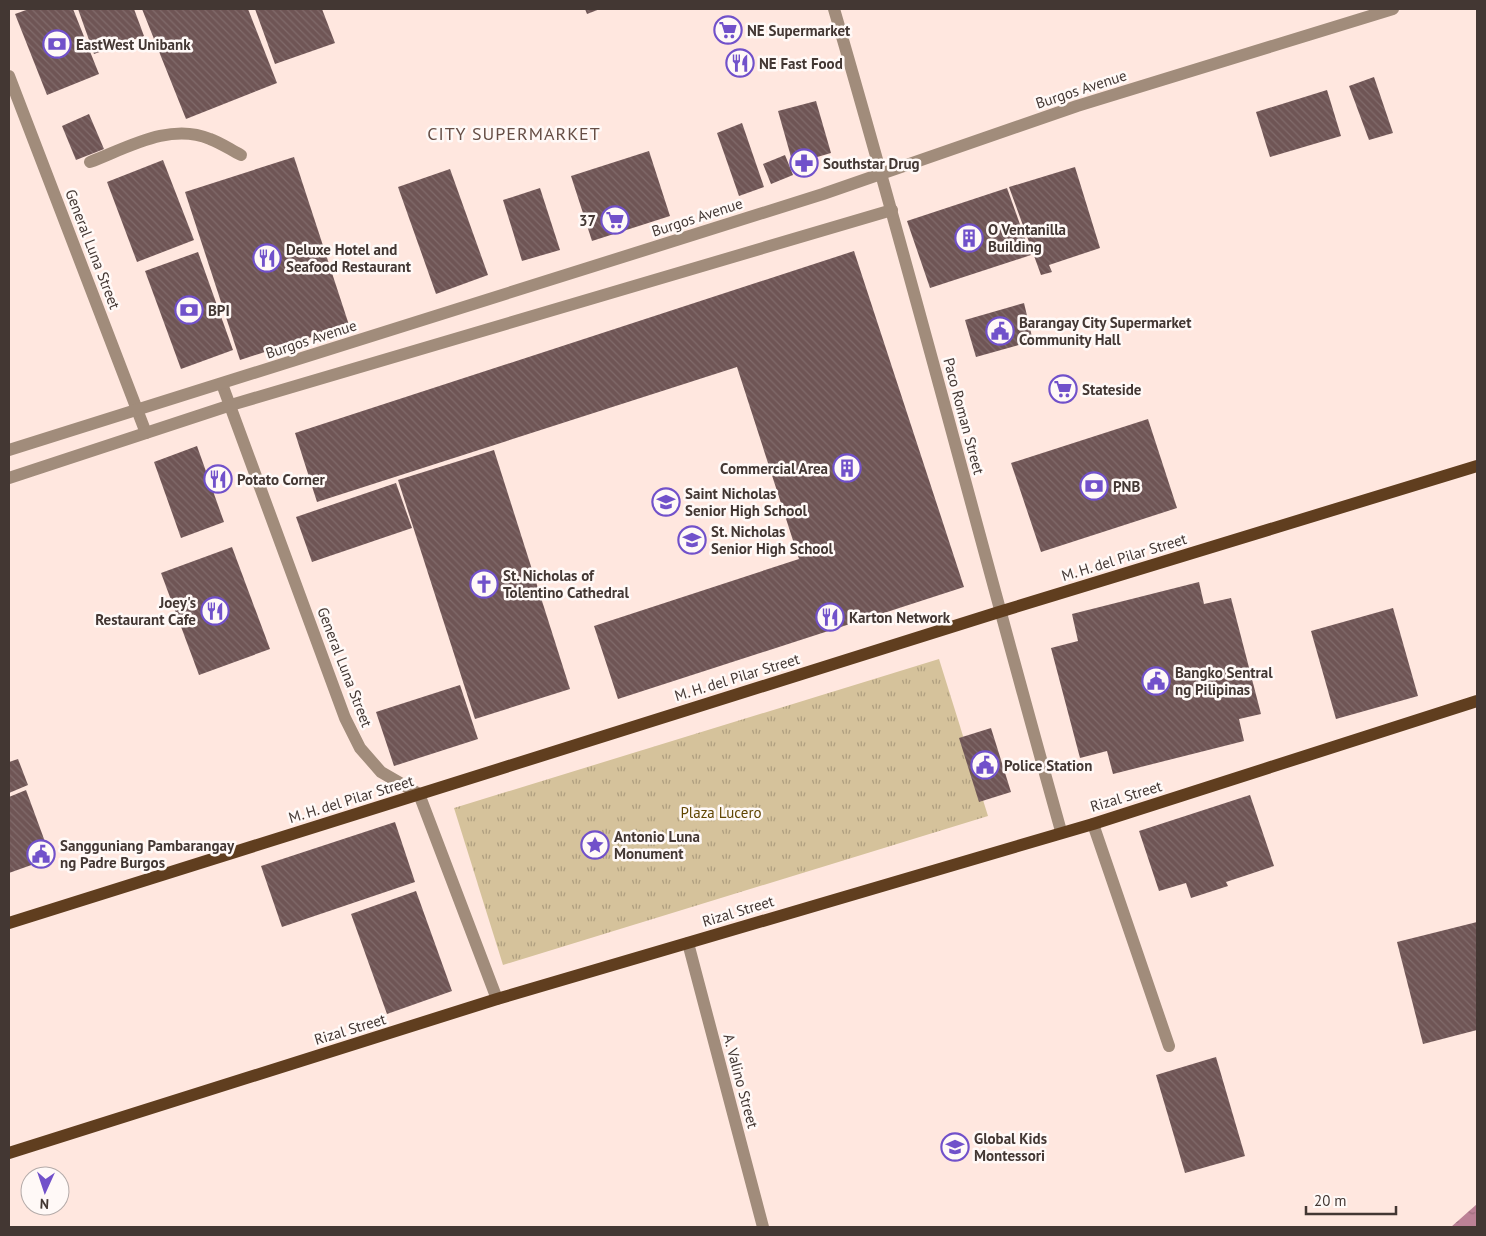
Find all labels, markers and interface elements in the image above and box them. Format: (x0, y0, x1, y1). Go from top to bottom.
supermarket icon: NE Supermarket (713, 15, 743, 45)
place label: NE Supermarket (747, 21, 851, 40)
bank icon: EastWest Unibank (42, 29, 72, 59)
place label: EastWest Unibank (76, 35, 191, 54)
restaurant icon: NE Fast Food (725, 48, 755, 78)
place label: NE Fast Food (759, 54, 843, 73)
street label: Burgos Avenue (1033, 65, 1129, 113)
district label: CITY SUPERMARKET (427, 122, 601, 145)
pharmacy icon: Southstar Drug (789, 148, 819, 178)
place label: Southstar Drug (823, 154, 920, 173)
street label: General Luna Street (61, 186, 125, 312)
street label: Burgos Avenue (649, 193, 745, 241)
supermarket icon: 37 (600, 205, 630, 235)
place label: 37 (579, 211, 596, 230)
place label: O Ventanilla Building (988, 220, 1066, 256)
building icon: O Ventanilla Building (954, 223, 984, 253)
place label: Deluxe Hotel and Seafood Restaurant (286, 240, 412, 276)
restaurant icon: Deluxe Hotel and Seafood Restaurant (252, 243, 282, 273)
bank icon: BPI (174, 295, 204, 325)
place label: BPI (208, 301, 230, 320)
place label: Barangay City Supermarket Community Hall (1019, 313, 1192, 349)
street label: Burgos Avenue (263, 315, 359, 363)
public building icon: Barangay City Supermarket Community Hall (985, 316, 1015, 346)
street label: Paco Roman Street (939, 356, 989, 476)
supermarket icon: Stateside (1048, 374, 1078, 404)
place label: Stateside (1082, 380, 1142, 399)
building icon: Commercial Area (832, 453, 862, 483)
place label: Commercial Area (720, 459, 828, 478)
restaurant icon: Potato Corner (203, 464, 233, 494)
place label: Potato Corner (237, 470, 326, 489)
bank icon: PNB (1079, 471, 1109, 501)
place label: PNB (1113, 477, 1140, 496)
place label: Saint Nicholas Senior High School (685, 484, 807, 520)
school or university icon: Saint Nicholas Senior High School (651, 487, 681, 517)
place label: St. Nicholas Senior High School (711, 522, 833, 558)
school or university icon: St. Nicholas Senior High School (677, 525, 707, 555)
street label: M. H. del Pilar Street (1059, 529, 1189, 585)
place label: St. Nicholas of Tolentino Cathedral (503, 566, 629, 602)
church icon: St. Nicholas of Tolentino Cathedral (469, 569, 499, 599)
place label: Joey's Restaurant Cafe (95, 593, 196, 629)
restaurant icon: Joey's Restaurant Cafe (200, 596, 230, 626)
restaurant icon: Karton Network (815, 602, 845, 632)
street label: General Luna Street (313, 604, 377, 730)
place label: Karton Network (849, 608, 951, 627)
street label: M. H. del Pilar Street (672, 649, 802, 705)
place label: Bangko Sentral ng Pilipinas (1175, 663, 1273, 699)
public building icon: Bangko Sentral ng Pilipinas (1141, 666, 1171, 696)
public building icon: Police Station (970, 750, 1000, 780)
place label: Police Station (1004, 756, 1092, 775)
street label: M. H. del Pilar Street (286, 771, 416, 827)
street label: Rizal Street (1088, 776, 1164, 816)
park label: Plaza Lucero (680, 803, 762, 822)
place label: Antonio Luna Monument (614, 827, 700, 863)
place icon: Antonio Luna Monument (580, 830, 610, 860)
place label: Sangguniang Pambarangay ng Padre Burgos (60, 836, 235, 872)
public building icon: Sangguniang Pambarangay ng Padre Burgos (26, 839, 56, 869)
street label: Rizal Street (700, 891, 776, 931)
street label: Rizal Street (312, 1009, 388, 1049)
street label: A. Valino Street (719, 1032, 763, 1130)
place label: Global Kids Montessori (974, 1129, 1047, 1165)
school or university icon: Global Kids Montessori (940, 1132, 970, 1162)
north arrow (20, 1166, 70, 1216)
scale bar (1306, 1184, 1396, 1216)
text: 20 m (1314, 1191, 1347, 1210)
text: N (39, 1195, 49, 1213)

